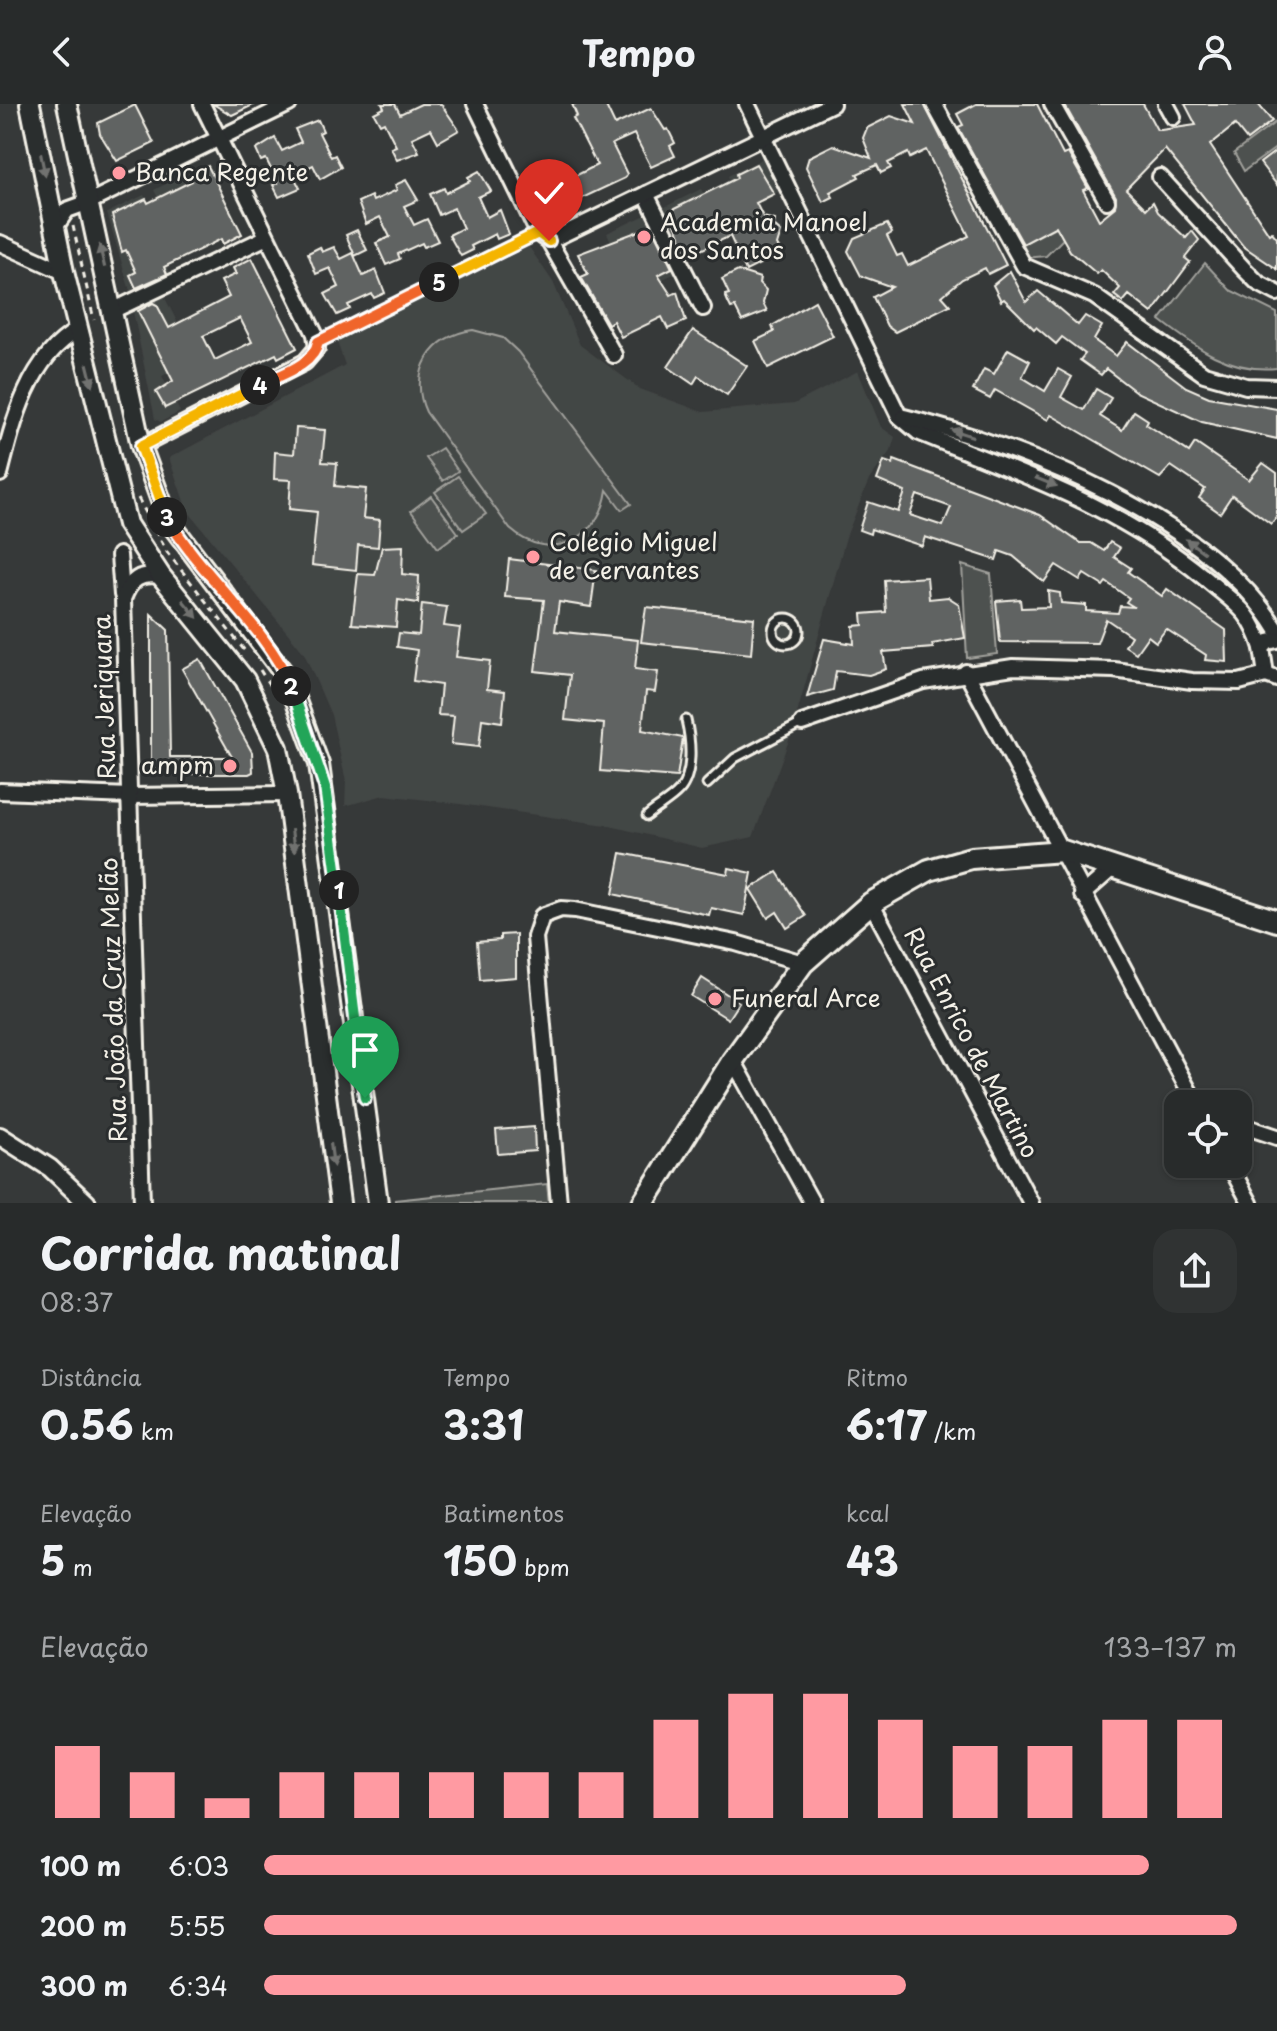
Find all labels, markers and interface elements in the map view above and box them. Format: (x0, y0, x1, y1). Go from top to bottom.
text: Tempo (582, 25, 695, 79)
icon: back (40, 30, 84, 74)
icon: person (1193, 30, 1237, 74)
one-way arrow (37, 153, 50, 178)
place label: Banca Regente (135, 153, 309, 189)
pin (515, 159, 583, 241)
marker: Banca Regente (110, 164, 128, 182)
icon: check (527, 171, 571, 215)
place label: Academia Manoel dos Santos (660, 203, 868, 267)
marker: Academia Manoel dos Santos (635, 228, 653, 246)
one-way arrow (95, 244, 108, 269)
pin: 5 (419, 262, 459, 302)
text: 5 (432, 265, 446, 298)
one-way arrow (84, 362, 96, 387)
pin: 4 (240, 365, 280, 405)
text: 4 (253, 368, 267, 401)
one-way arrow (950, 426, 974, 438)
one-way arrow (1034, 475, 1058, 488)
pin: 3 (147, 497, 187, 537)
text: 3 (160, 500, 174, 533)
place label: Colégio Miguel de Cervantes (549, 523, 718, 587)
one-way arrow (1185, 539, 1205, 555)
marker: Colégio Miguel de Cervantes (524, 548, 542, 566)
one-way arrow (181, 599, 198, 619)
street label: Rua Jeriquara (82, 614, 124, 780)
pin: 2 (271, 666, 311, 706)
text: 2 (283, 669, 299, 702)
place label: ampm (141, 746, 214, 782)
marker: ampm (221, 757, 239, 775)
one-way arrow (287, 829, 300, 854)
street label: Rua João da Cruz Melão (89, 857, 135, 1143)
pin: 1 (319, 870, 359, 910)
text: 1 (334, 873, 344, 906)
street label: Rua Enrico de Martino (896, 920, 1049, 1164)
place label: Funeral Arce (731, 979, 880, 1015)
marker: Funeral Arce (706, 990, 724, 1008)
pin (331, 1016, 399, 1098)
icon: arrive (343, 1028, 387, 1072)
map controls (1164, 1090, 1252, 1178)
button: locate (1164, 1090, 1252, 1178)
one-way arrow (326, 1142, 339, 1167)
text: Corrida matinal (40, 1219, 401, 1285)
button: share (1153, 1229, 1237, 1313)
text: 08:37 (40, 1282, 113, 1321)
text: Distância (40, 1360, 142, 1393)
text: Tempo (443, 1360, 510, 1393)
text: Ritmo (846, 1360, 908, 1393)
text: 0.56 (40, 1393, 134, 1454)
text: 3:31 (443, 1393, 524, 1454)
text: 6:17 (846, 1393, 927, 1454)
text: km (134, 1414, 174, 1447)
text: /km (927, 1414, 976, 1447)
text: Elevação (40, 1496, 132, 1529)
text: Batimentos (443, 1496, 564, 1529)
text: kcal (846, 1496, 890, 1529)
text: 5 (40, 1529, 66, 1590)
text: 150 (443, 1529, 517, 1590)
text: 43 (846, 1529, 899, 1590)
text: m (66, 1550, 93, 1583)
text: bpm (517, 1550, 570, 1583)
text: Elevação (40, 1627, 149, 1666)
text: 133–137 m (1104, 1627, 1237, 1666)
text: 100 m (40, 1846, 121, 1885)
text: 6:03 (168, 1846, 229, 1885)
text: 200 m (40, 1906, 127, 1945)
text: 5:55 (168, 1906, 226, 1945)
text: 300 m (40, 1966, 128, 2005)
text: 6:34 (168, 1966, 228, 2005)

